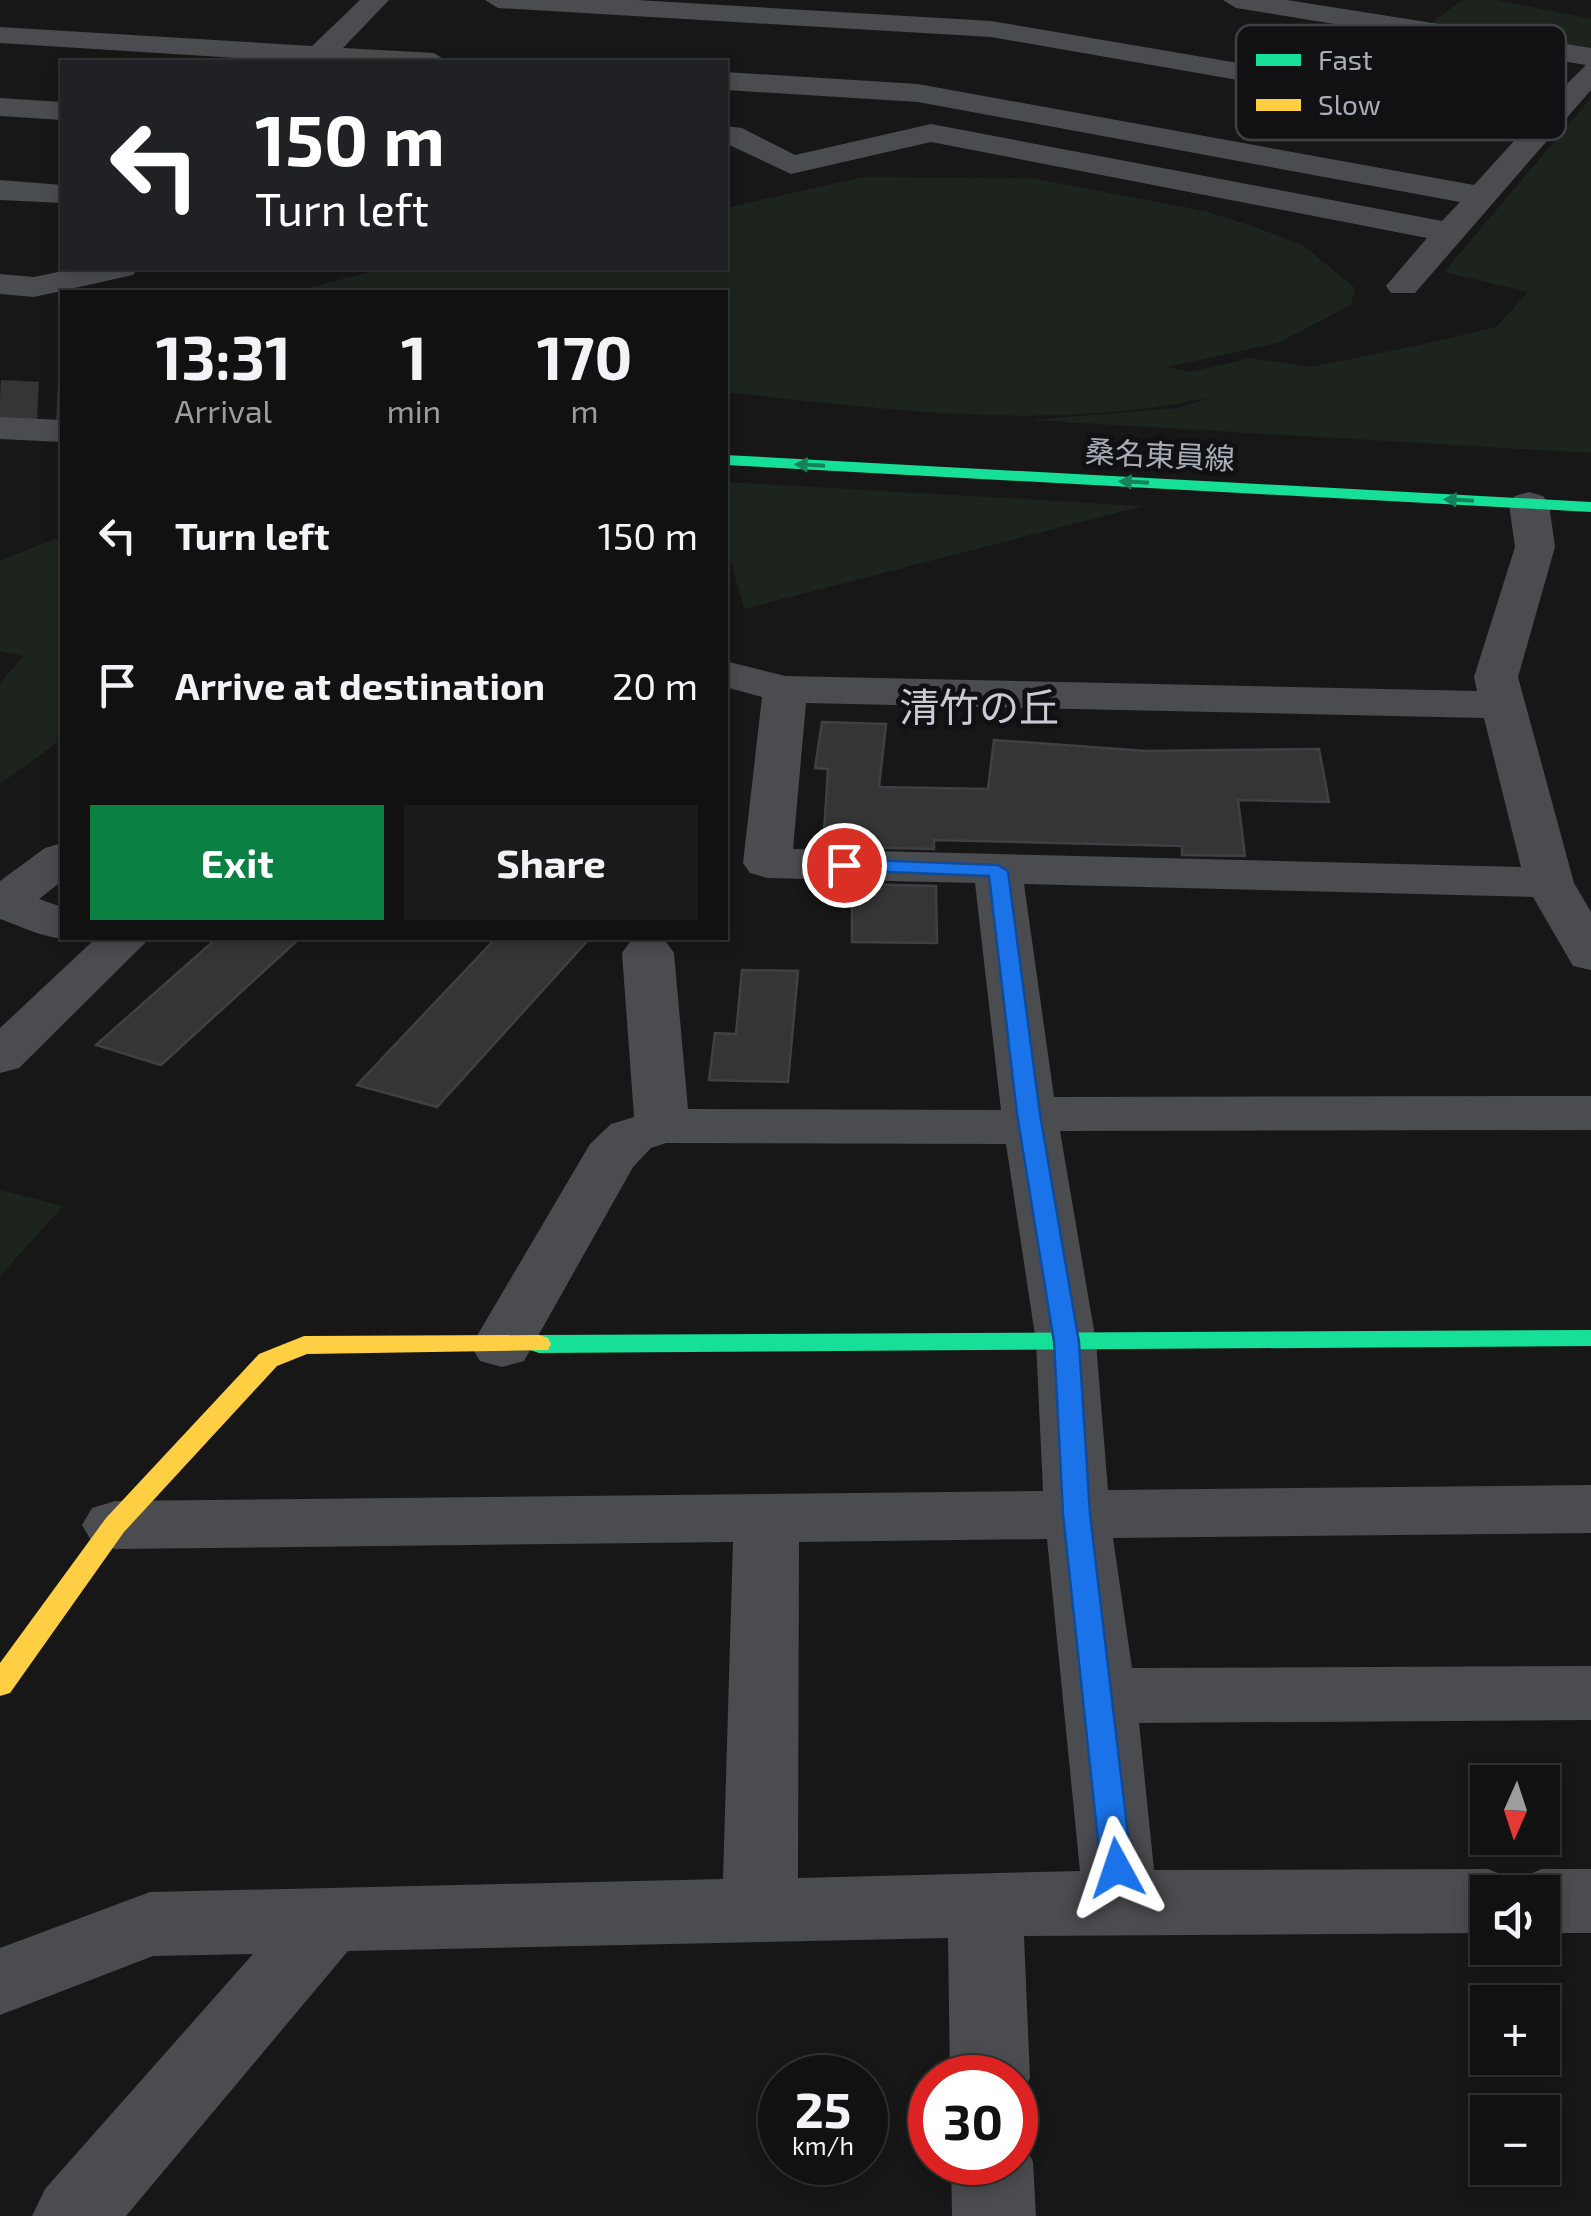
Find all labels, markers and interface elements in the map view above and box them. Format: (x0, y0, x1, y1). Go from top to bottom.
legend (1236, 25, 1566, 140)
text: Fast (1318, 42, 1373, 76)
text: Slow (1318, 87, 1381, 121)
text: 150 m (255, 96, 445, 180)
icon: left (90, 100, 220, 230)
text: Turn left (255, 181, 429, 235)
text: 13:31 (156, 320, 291, 392)
text: 1 (401, 320, 427, 392)
text: 170 (537, 320, 632, 392)
text: Arrival (175, 391, 272, 429)
text: min (387, 391, 441, 429)
text: m (571, 391, 599, 429)
street label: 桑名東員線 (1084, 432, 1236, 476)
one-way arrow (793, 457, 825, 473)
one-way arrow (1118, 474, 1150, 490)
one-way arrow (1442, 492, 1474, 508)
icon: left (90, 508, 145, 563)
text: Turn left (175, 512, 330, 558)
text: 150 m (598, 512, 698, 558)
icon: arrive (90, 658, 145, 713)
text: Arrive at destination (175, 662, 545, 708)
text: 20 m (612, 662, 698, 708)
district label: 清竹の丘 (899, 682, 1059, 730)
button: Exit (90, 805, 384, 920)
button: Share (404, 805, 698, 920)
pin (802, 823, 887, 908)
icon: arrive (817, 838, 872, 893)
north arrow (1470, 1765, 1560, 1855)
map controls (1470, 1765, 1560, 2185)
position arrow (1065, 1816, 1169, 1920)
button: sound (1470, 1875, 1560, 1965)
button: + (1470, 1985, 1560, 2075)
speed limit sign: 30 (908, 2055, 1038, 2185)
text: 25 (795, 2078, 851, 2138)
button: − (1470, 2095, 1560, 2185)
text: km/h (792, 2130, 854, 2160)

